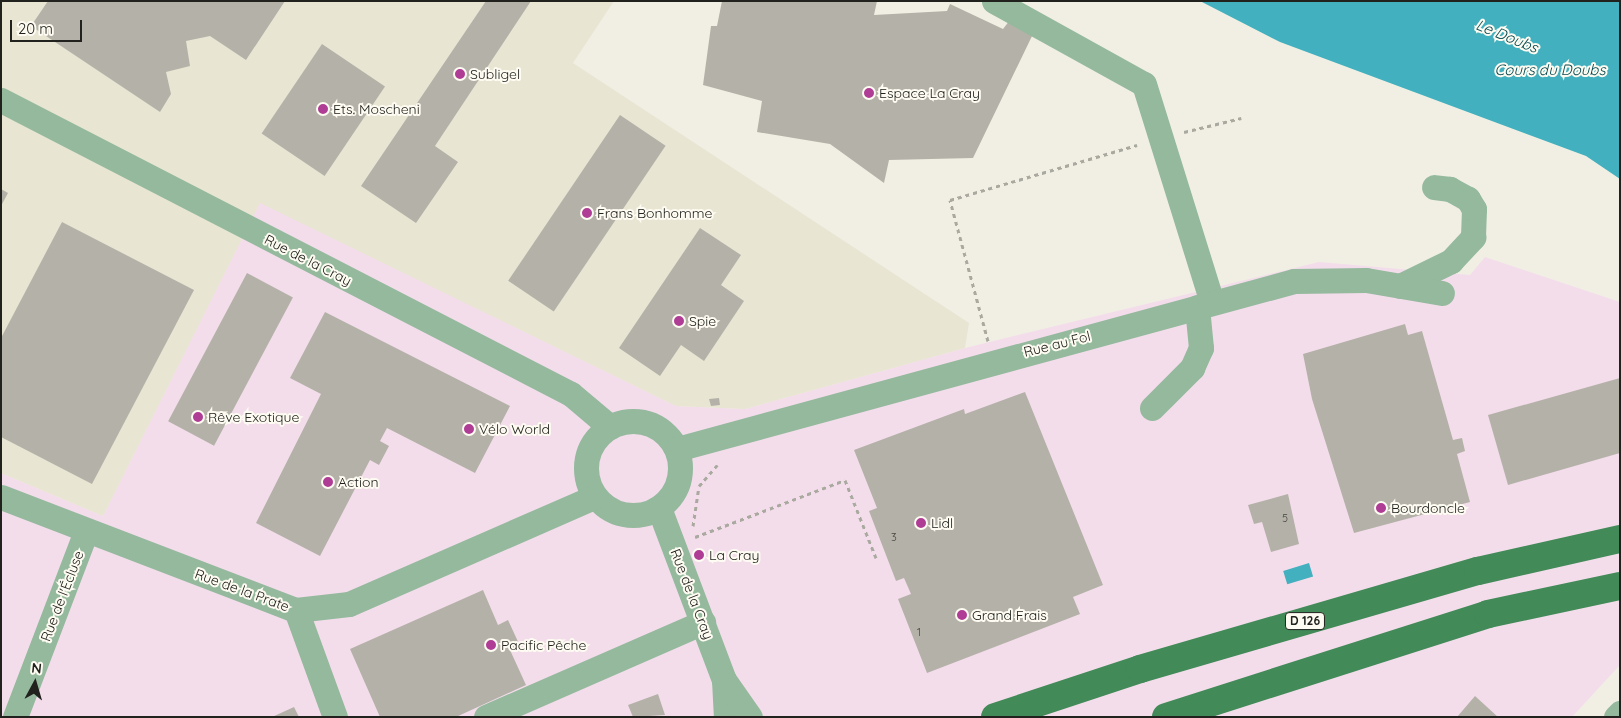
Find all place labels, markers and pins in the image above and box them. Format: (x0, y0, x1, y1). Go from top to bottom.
place label: Subligel (470, 66, 520, 82)
marker: Subligel (454, 68, 466, 80)
place label: Espace La Cray (879, 85, 980, 101)
marker: Espace La Cray (863, 87, 875, 99)
place label: Ets. Moscheni (333, 101, 420, 117)
marker: Ets. Moscheni (317, 103, 329, 115)
place label: Frans Bonhomme (597, 205, 712, 221)
marker: Frans Bonhomme (581, 207, 593, 219)
place label: Spie (689, 313, 716, 329)
marker: Spie (673, 315, 685, 327)
place label: Rêve Exotique (208, 409, 299, 425)
marker: Rêve Exotique (192, 411, 204, 423)
place label: Vélo World (479, 421, 550, 437)
marker: Vélo World (463, 423, 475, 435)
place label: Action (338, 474, 379, 490)
marker: Action (322, 476, 334, 488)
place label: Bourdoncle (1391, 500, 1465, 516)
marker: Bourdoncle (1375, 502, 1387, 514)
place label: Lidl (931, 515, 953, 531)
marker: Lidl (915, 517, 927, 529)
place label: La Cray (709, 547, 760, 563)
marker: La Cray (693, 549, 705, 561)
place label: Grand Frais (972, 607, 1047, 623)
marker: Grand Frais (956, 609, 968, 621)
place label: Pacific Pêche (501, 637, 586, 653)
marker: Pacific Pêche (485, 639, 497, 651)

